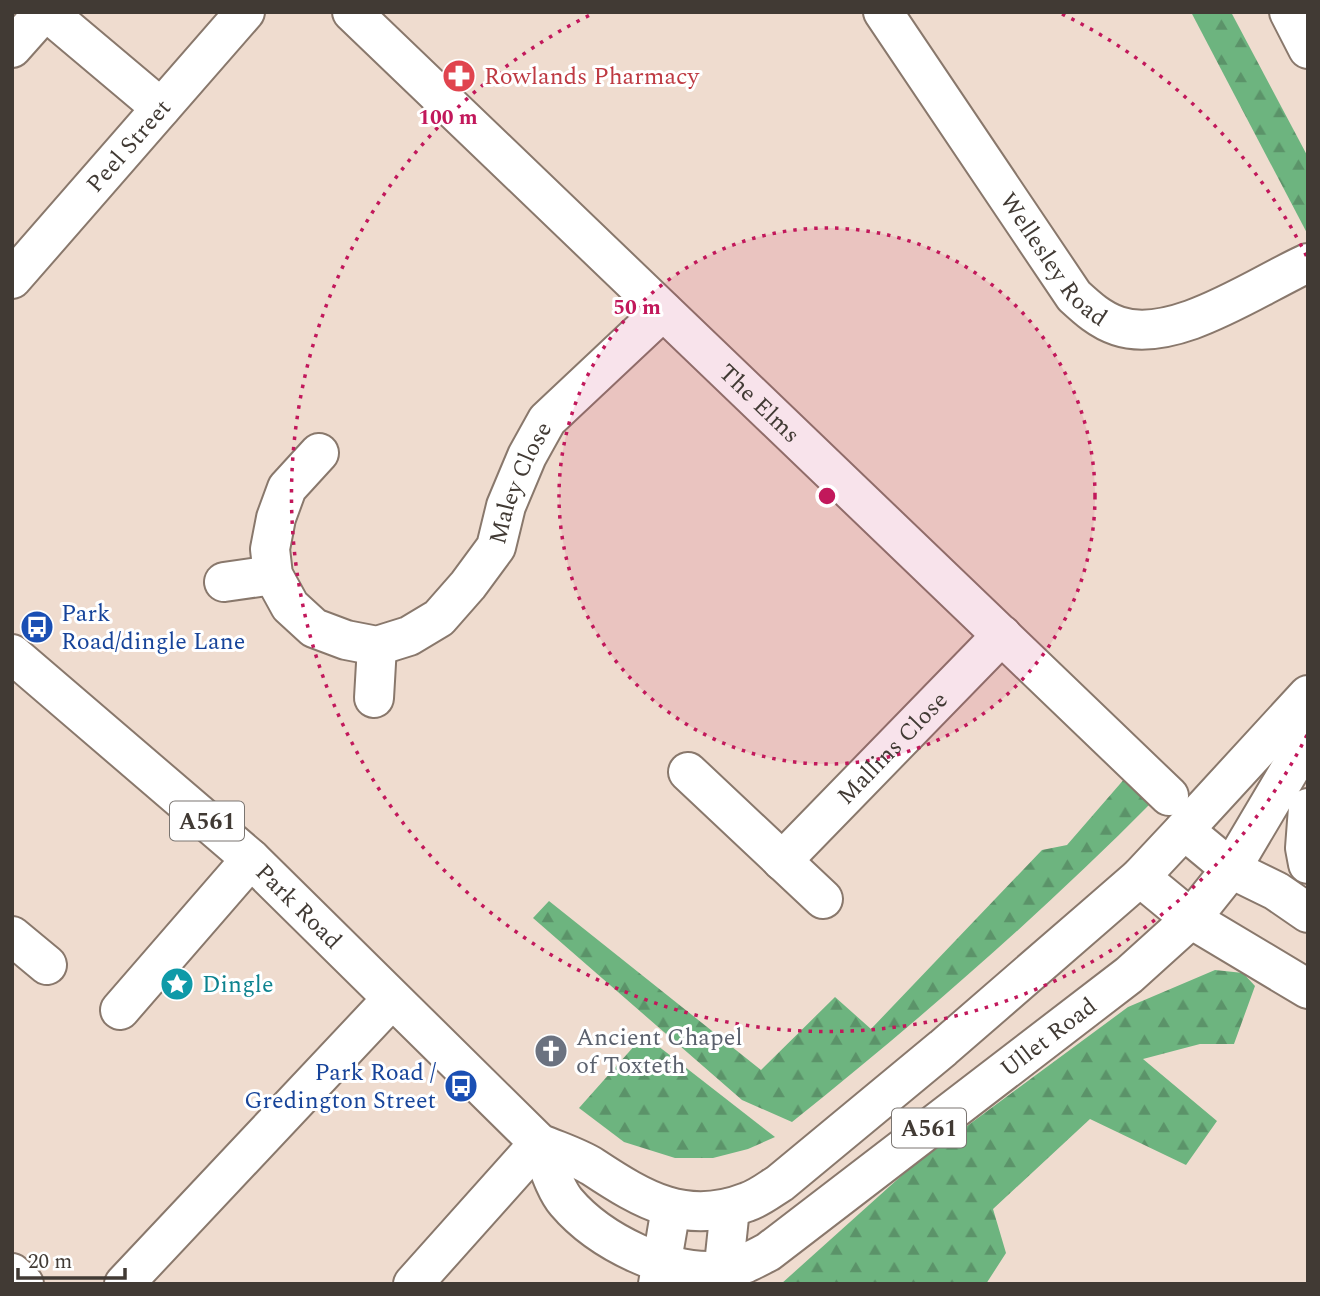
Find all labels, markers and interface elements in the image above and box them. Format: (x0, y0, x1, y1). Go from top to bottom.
pharmacy icon: Rowlands Pharmacy (440, 57, 478, 95)
place label: Rowlands Pharmacy (484, 59, 701, 95)
street label: Peel Street (78, 91, 180, 201)
text: 100 m (418, 102, 478, 134)
street label: Wellesley Road (990, 185, 1114, 336)
text: 50 m (613, 292, 661, 324)
street label: The Elms (710, 356, 808, 452)
street label: Maley Close (480, 415, 562, 548)
centre of rings (815, 484, 839, 508)
place label: Park Road/dingle Lane (61, 596, 245, 660)
bus stop icon: Park Road/dingle Lane (18, 608, 56, 646)
street label: Mallins Close (829, 684, 957, 813)
road number: A561 (170, 802, 244, 841)
street label: Park Road (246, 856, 350, 958)
place icon: Dingle (158, 965, 196, 1003)
place label: Dingle (202, 967, 274, 1003)
street label: Ullet Road (993, 989, 1105, 1087)
place label: Ancient Chapel of Toxteth (576, 1020, 742, 1084)
church icon: Ancient Chapel of Toxteth (532, 1032, 570, 1070)
place label: Park Road / Gredington Street (244, 1055, 436, 1119)
bus stop icon: Park Road / Gredington Street (442, 1067, 480, 1105)
road number: A561 (892, 1108, 966, 1148)
scale bar (18, 1236, 124, 1280)
text: 20 m (28, 1246, 72, 1278)

